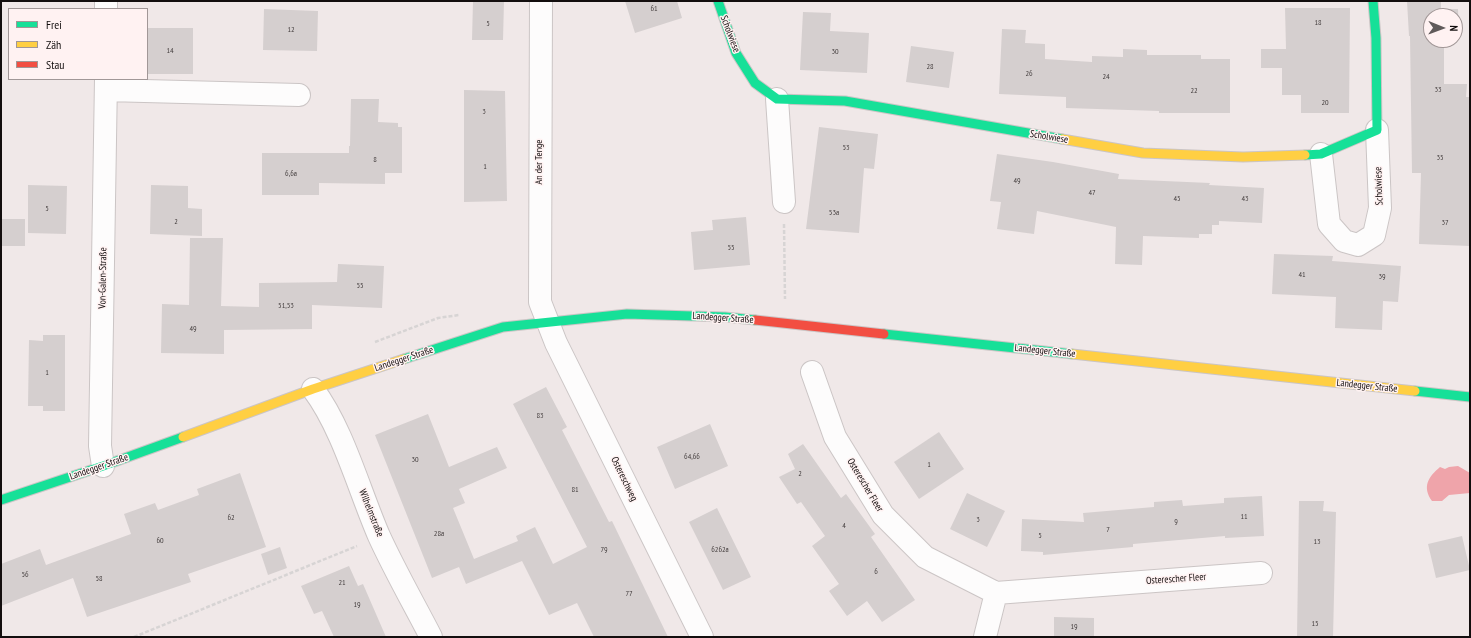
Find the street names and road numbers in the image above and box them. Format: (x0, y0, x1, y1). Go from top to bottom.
street label: Scholwiese (717, 14, 743, 54)
street label: Scholwiese (1029, 128, 1069, 146)
street label: An der Tenge (533, 140, 545, 184)
street label: Scholwiese (1372, 167, 1386, 205)
street label: Von-Galen-Straße (96, 247, 110, 309)
street label: Landegger Straße (692, 310, 754, 326)
street label: Landegger Straße (1014, 342, 1076, 360)
street label: Landegger Straße (373, 344, 435, 374)
street label: Landegger Straße (1336, 377, 1398, 395)
street label: Landegger Straße (68, 451, 130, 483)
street label: Ostereschweg (608, 455, 640, 503)
street label: Osterescher Fleer (844, 456, 886, 514)
street label: Wilhelmstraße (356, 487, 386, 539)
street label: Osterescher Fleer (1146, 571, 1206, 587)

